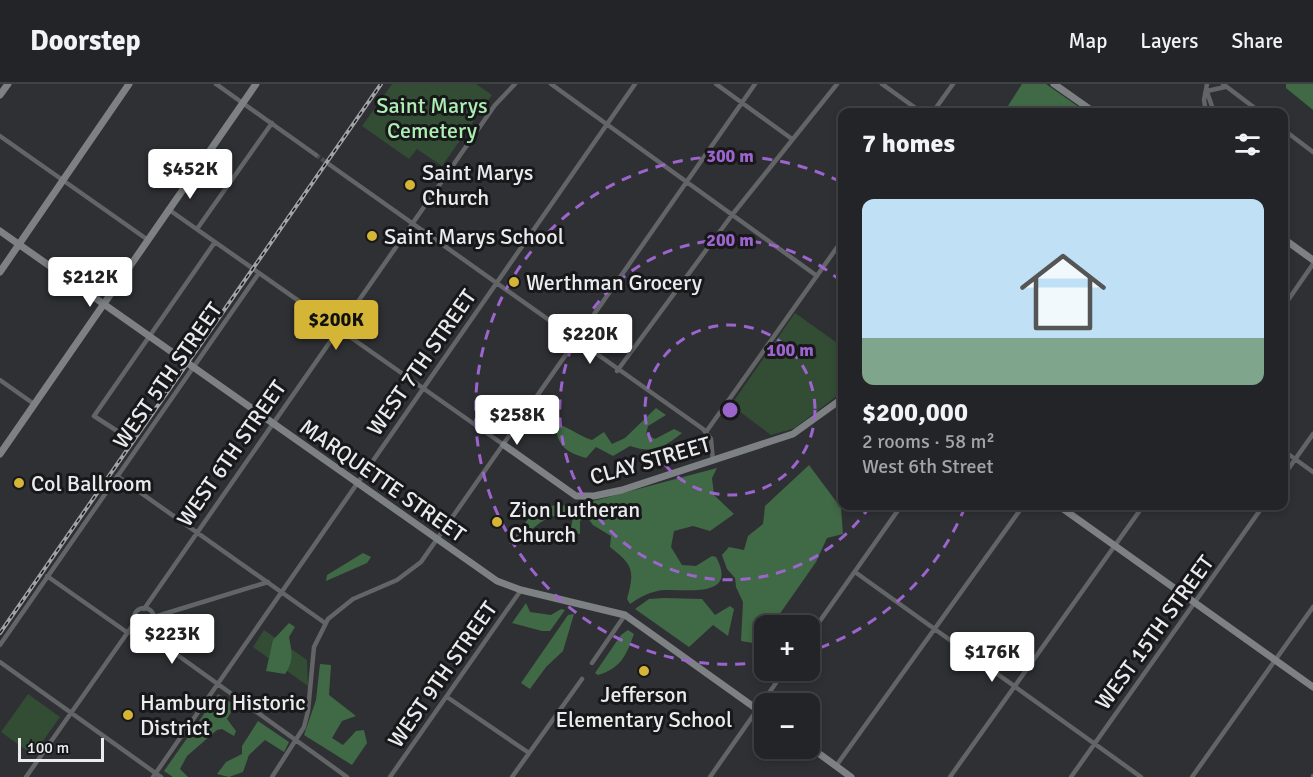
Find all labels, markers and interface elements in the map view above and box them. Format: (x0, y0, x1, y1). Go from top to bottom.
text: Doorstep (30, 24, 141, 58)
text: Map (1069, 28, 1107, 54)
text: Layers (1140, 28, 1198, 54)
text: Share (1231, 28, 1283, 54)
park label: Saint Marys Cemetery (376, 92, 488, 144)
text: 7 homes (862, 128, 955, 160)
icon: filters (1231, 128, 1264, 161)
text: 300 m (706, 145, 754, 167)
pin: $452K (148, 149, 232, 200)
text: $452K (162, 156, 218, 181)
place label: Saint Marys Church (422, 159, 533, 211)
marker: Saint Marys Church (403, 178, 417, 192)
place label: Saint Marys School (384, 223, 564, 250)
marker: Saint Marys School (365, 229, 379, 243)
text: 200 m (706, 229, 754, 251)
icon: home (1009, 238, 1117, 346)
pin: $212K (48, 257, 132, 308)
text: $212K (62, 264, 118, 289)
place label: Werthman Grocery (526, 269, 703, 296)
marker: Werthman Grocery (507, 275, 521, 289)
street label: WEST 7TH STREET (361, 284, 482, 441)
street label: WEST 5TH STREET (107, 297, 228, 454)
pin: $200K (294, 300, 378, 351)
text: $200K (308, 307, 364, 332)
pin: $220K (548, 314, 632, 365)
text: $220K (562, 321, 618, 346)
text: 100 m (766, 339, 814, 361)
street label: WEST 6TH STREET (171, 375, 292, 532)
pin: $258K (475, 395, 559, 446)
text: $200,000 (862, 397, 968, 429)
centre of rings (720, 400, 740, 420)
text: $258K (489, 402, 545, 427)
street label: MARQUETTE STREET (294, 413, 471, 548)
text: 2 rooms · 58 m² (862, 429, 995, 454)
street label: CLAY STREET (587, 430, 714, 491)
text: West 6th Street (862, 454, 994, 479)
place label: Col Ballroom (31, 470, 152, 497)
marker: Col Ballroom (12, 476, 26, 490)
place label: Zion Lutheran Church (509, 496, 640, 548)
marker: Zion Lutheran Church (490, 515, 504, 529)
street label: WEST 15TH STREET (1089, 550, 1220, 715)
street label: WEST 9TH STREET (382, 596, 503, 753)
pin: $223K (130, 614, 214, 665)
map controls (754, 615, 820, 759)
button: + (754, 615, 820, 681)
text: $223K (144, 621, 200, 646)
pin: $176K (950, 632, 1034, 683)
text: $176K (964, 639, 1020, 664)
marker: Jefferson Elementary School (637, 664, 651, 678)
place label: Jefferson Elementary School (556, 681, 732, 733)
place label: Hamburg Historic District (140, 689, 306, 741)
button: − (754, 693, 820, 759)
marker: Hamburg Historic District (121, 708, 135, 722)
scale bar (18, 735, 104, 762)
text: 100 m (27, 738, 69, 758)

